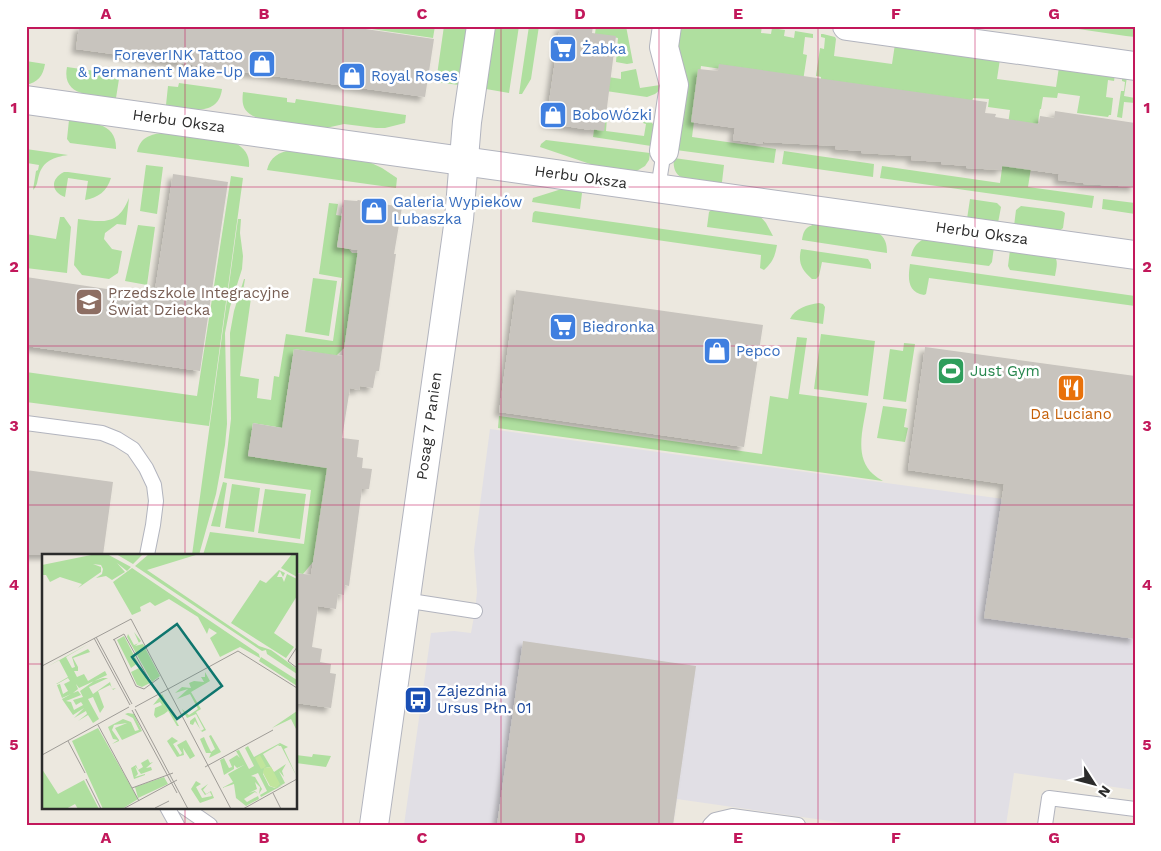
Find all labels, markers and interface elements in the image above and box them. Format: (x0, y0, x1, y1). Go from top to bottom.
text: A (101, 4, 112, 23)
text: B (259, 4, 270, 23)
text: C (417, 4, 428, 23)
text: D (574, 4, 586, 23)
text: E (733, 4, 743, 23)
text: F (891, 4, 901, 23)
text: G (1048, 4, 1060, 23)
supermarket icon: Żabka (548, 34, 578, 64)
place label: Żabka (582, 40, 627, 58)
place label: ForeverINK Tattoo & Permanent Make-Up (78, 46, 243, 81)
shop icon: ForeverINK Tattoo & Permanent Make-Up (247, 49, 277, 79)
shop icon: Royal Roses (337, 61, 367, 91)
place label: Royal Roses (371, 67, 458, 85)
text: 1 (11, 98, 17, 117)
text: 1 (1144, 98, 1150, 117)
shop icon: BoboWózki (538, 100, 568, 130)
street label: Herbu Oksza (132, 106, 227, 136)
place label: BoboWózki (572, 106, 652, 124)
street label: Herbu Oksza (534, 162, 629, 192)
place label: Galeria Wypieków Lubaszka (393, 193, 523, 228)
shop icon: Galeria Wypieków Lubaszka (359, 196, 389, 226)
street label: Herbu Oksza (935, 218, 1030, 248)
text: 2 (9, 257, 19, 276)
text: 2 (1142, 257, 1152, 276)
place label: Przedszkole Integracyjne Świat Dziecka (108, 284, 289, 319)
school or university icon: Przedszkole Integracyjne Świat Dziecka (74, 287, 104, 317)
supermarket icon: Biedronka (548, 312, 578, 342)
place label: Biedronka (582, 318, 655, 336)
shop icon: Pepco (702, 336, 732, 366)
place label: Pepco (736, 342, 780, 360)
sports icon: Just Gym (936, 356, 966, 386)
place label: Just Gym (970, 362, 1040, 380)
street label: Posag 7 Panien (413, 371, 445, 481)
restaurant icon: Da Luciano (1056, 373, 1086, 403)
place label: Da Luciano (1030, 405, 1112, 423)
text: 3 (9, 416, 19, 435)
text: 3 (1142, 416, 1152, 435)
inset map (42, 554, 298, 808)
text: 4 (9, 575, 19, 594)
text: 4 (1142, 575, 1152, 594)
place label: Zajezdnia Ursus Płn. 01 (437, 682, 532, 717)
bus stop icon: Zajezdnia Ursus Płn. 01 (403, 685, 433, 715)
text: 5 (9, 735, 19, 754)
text: 5 (1142, 735, 1152, 754)
north arrow (1068, 758, 1118, 808)
text: N (1095, 783, 1114, 801)
text: A (101, 828, 112, 847)
text: B (259, 828, 270, 847)
text: C (417, 828, 428, 847)
text: D (574, 828, 586, 847)
text: E (733, 828, 743, 847)
text: F (891, 828, 901, 847)
text: G (1048, 828, 1060, 847)

